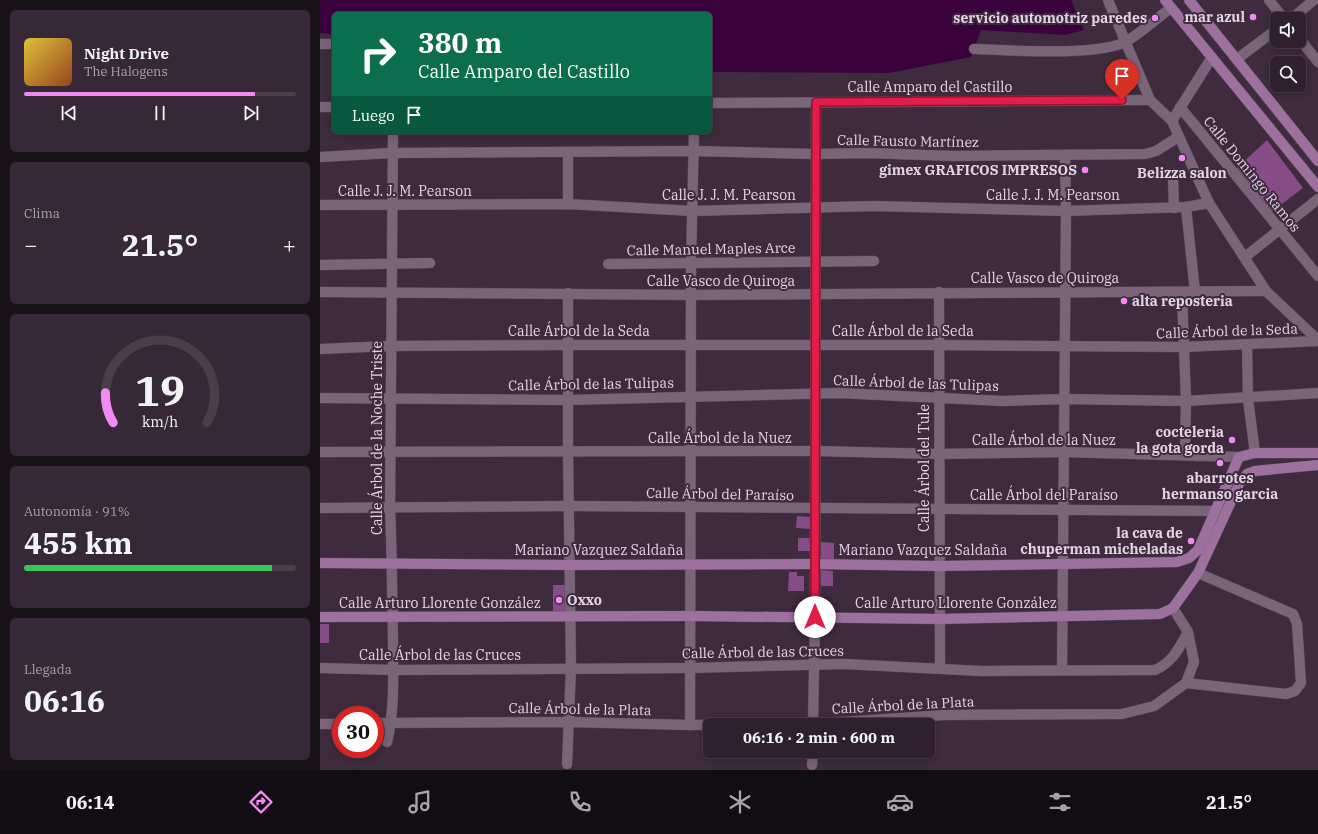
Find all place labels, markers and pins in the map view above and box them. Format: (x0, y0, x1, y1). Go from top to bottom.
place label: mar azul (1184, 8, 1245, 26)
place label: servicio automotriz paredes (953, 9, 1147, 27)
marker: mar azul (1248, 12, 1258, 22)
marker: servicio automotriz paredes (1150, 13, 1160, 23)
pin (1105, 59, 1139, 100)
marker: Belizza salon (1177, 153, 1187, 163)
place label: gimex GRAFICOS IMPRESOS (879, 161, 1077, 179)
place label: Belizza salon (1137, 164, 1227, 182)
marker: gimex GRAFICOS IMPRESOS (1080, 165, 1090, 175)
place label: alta reposteria (1132, 292, 1233, 310)
marker: alta reposteria (1119, 296, 1129, 306)
place label: cocteleria la gota gorda (1136, 423, 1224, 457)
marker: cocteleria la gota gorda (1227, 435, 1237, 445)
marker: abarrotes hermanso garcia (1215, 458, 1225, 468)
place label: abarrotes hermanso garcia (1162, 469, 1278, 503)
place label: la cava de chuperman micheladas (1020, 524, 1183, 558)
marker: la cava de chuperman micheladas (1186, 536, 1196, 546)
place label: Oxxo (567, 591, 602, 609)
marker: Oxxo (554, 595, 564, 605)

